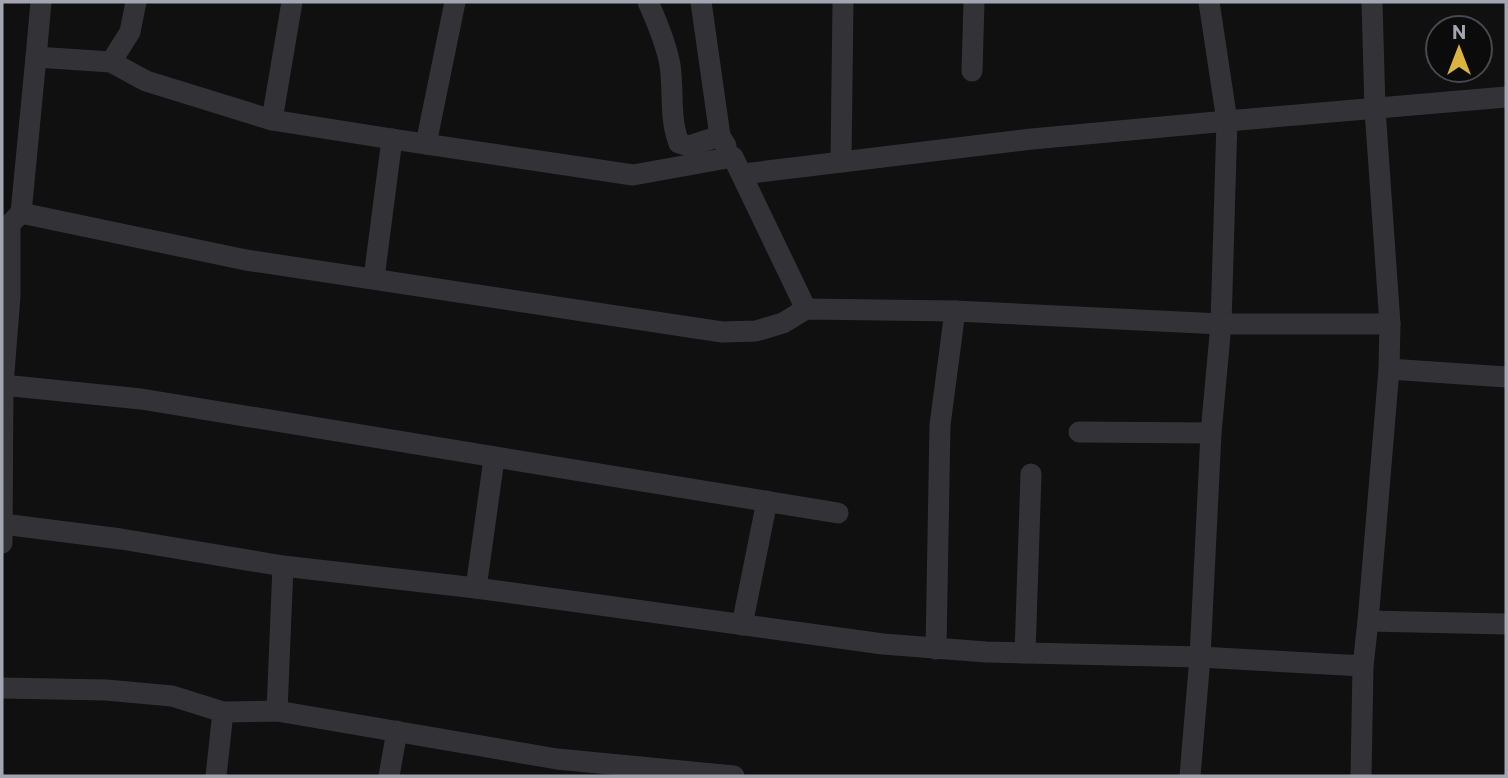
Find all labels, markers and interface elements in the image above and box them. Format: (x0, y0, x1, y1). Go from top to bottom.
north arrow (1424, 14, 1494, 84)
text: N (1452, 20, 1466, 43)

